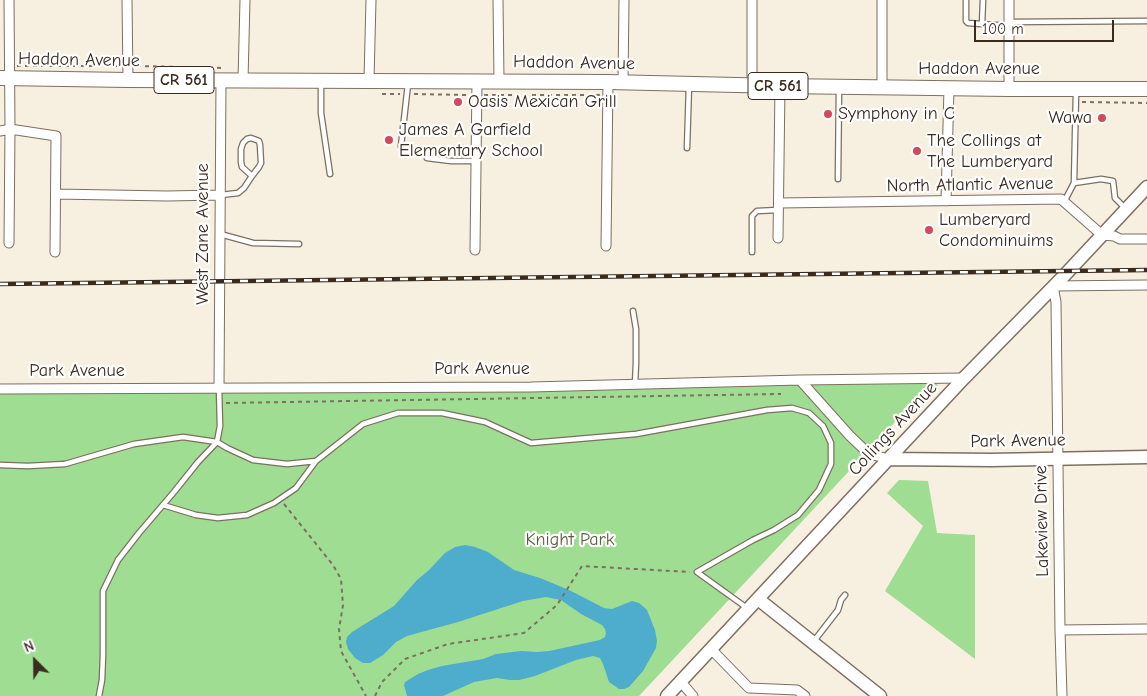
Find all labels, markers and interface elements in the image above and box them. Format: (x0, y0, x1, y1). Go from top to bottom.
scale bar (977, 10, 1117, 42)
text: 100 m (982, 20, 1024, 38)
street label: Haddon Avenue (18, 48, 140, 72)
street label: Haddon Avenue (513, 51, 635, 75)
street label: Haddon Avenue (918, 58, 1040, 80)
road number: CR 561 (154, 66, 214, 94)
road number: CR 561 (748, 72, 808, 100)
place label: Oasis Mexican Grill (468, 91, 617, 113)
marker: Oasis Mexican Grill (452, 96, 464, 108)
place label: Symphony in C (838, 103, 955, 125)
place label: Wawa (1049, 107, 1092, 129)
marker: Symphony in C (822, 108, 834, 120)
marker: Wawa (1096, 112, 1108, 124)
place label: James A Garfield Elementary School (399, 119, 543, 162)
place label: The Collings at The Lumberyard (927, 130, 1053, 172)
marker: James A Garfield Elementary School (383, 134, 395, 146)
marker: The Collings at The Lumberyard (911, 145, 923, 157)
street label: West Zane Avenue (192, 163, 214, 305)
street label: North Atlantic Avenue (886, 173, 1054, 197)
place label: Lumberyard Condominuims (939, 209, 1053, 252)
marker: Lumberyard Condominuims (923, 224, 935, 236)
street label: Park Avenue (434, 358, 530, 380)
street label: Park Avenue (29, 360, 125, 382)
street label: Collings Avenue (844, 378, 942, 480)
street label: Park Avenue (970, 429, 1066, 453)
street label: Lakeview Drive (1030, 465, 1054, 577)
park label: Knight Park (526, 529, 614, 551)
north arrow (10, 636, 60, 686)
text: N (21, 637, 36, 656)

